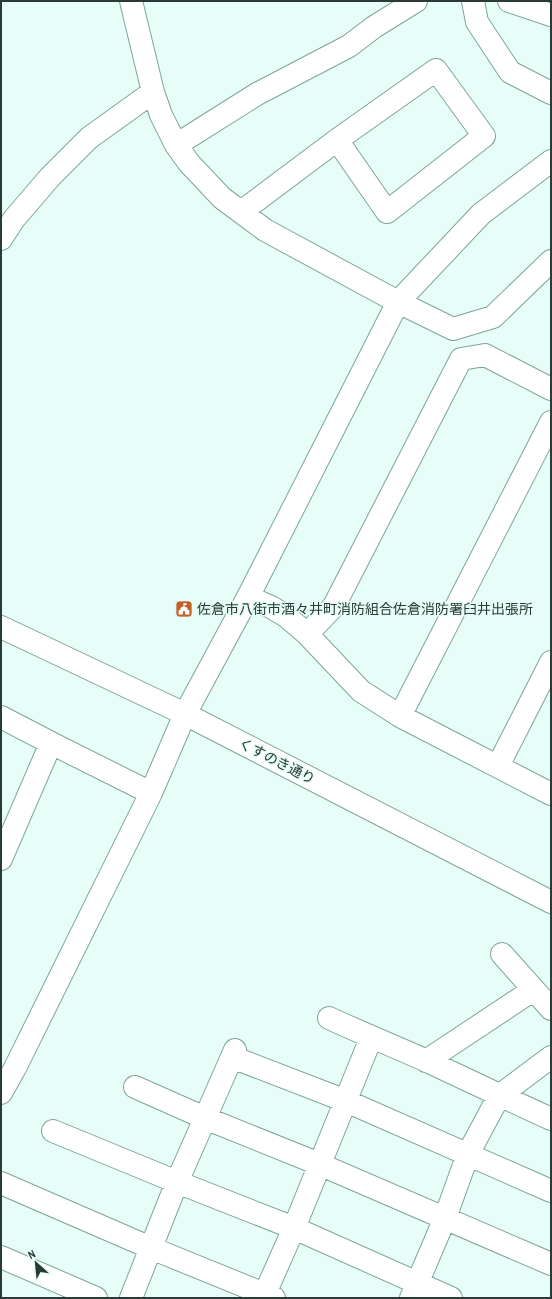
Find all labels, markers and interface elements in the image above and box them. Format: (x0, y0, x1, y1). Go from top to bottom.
public building icon: 佐倉市八街市酒々井町消防組合佐倉消防署臼井出張所 (174, 599, 194, 619)
place label: 佐倉市八街市酒々井町消防組合佐倉消防署臼井出張所 (197, 600, 533, 618)
street label: くすのき通り (236, 734, 318, 788)
north arrow (16, 1243, 56, 1283)
text: N (25, 1246, 38, 1262)

